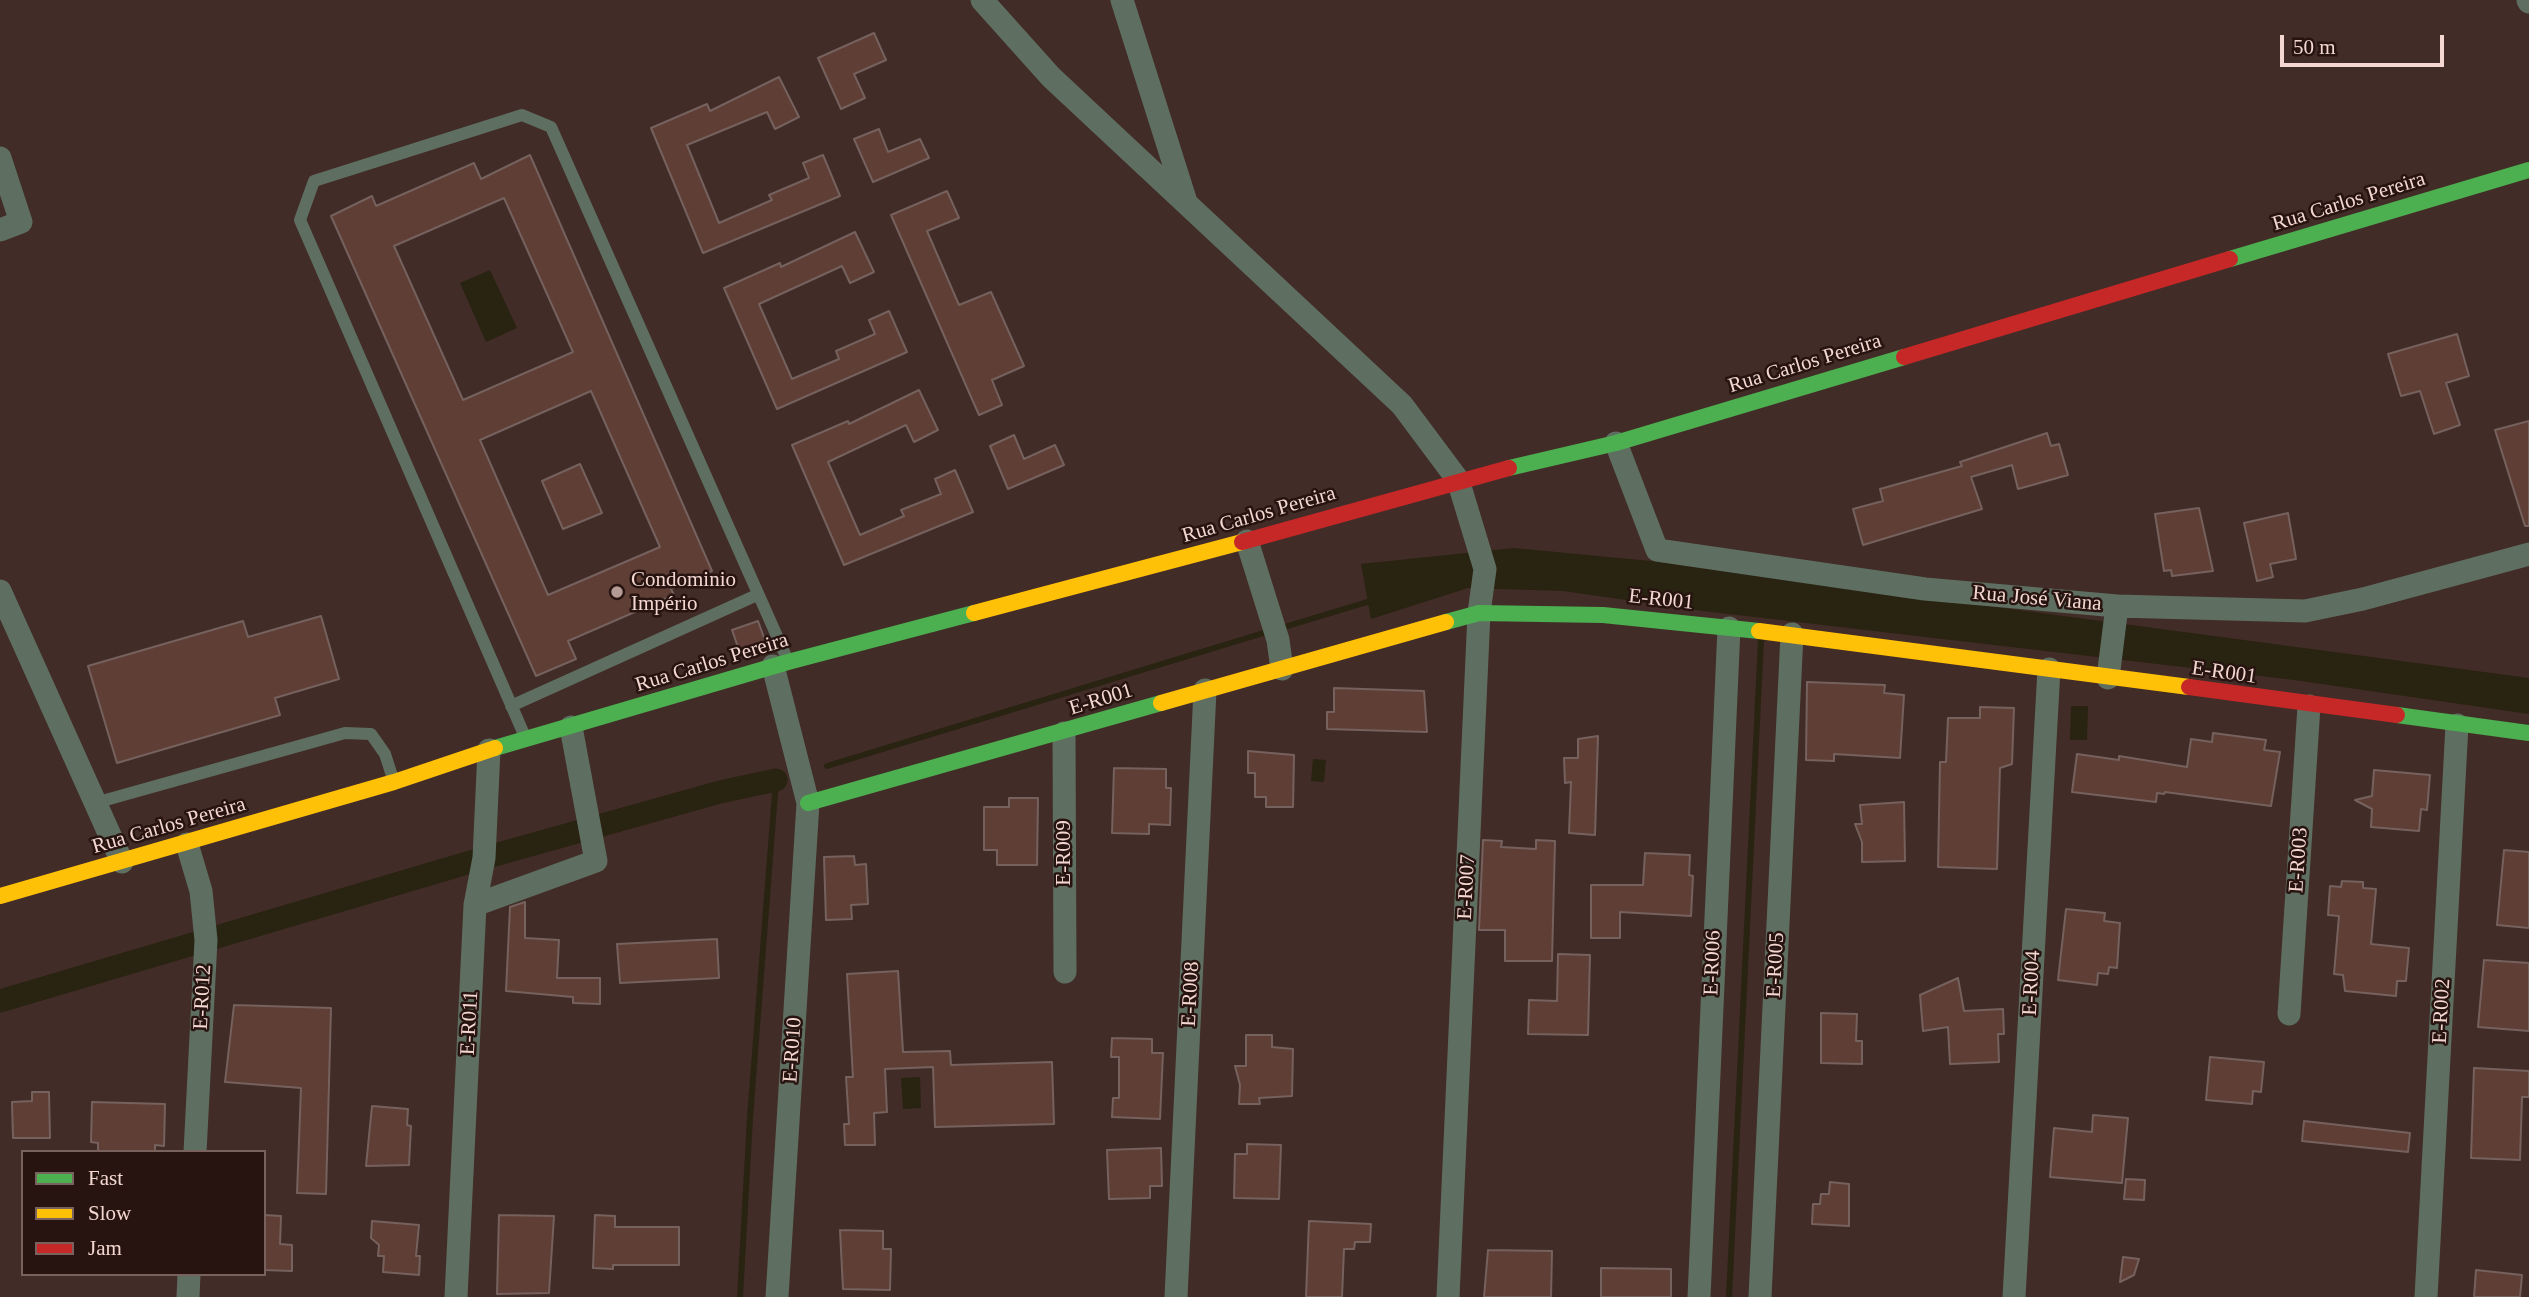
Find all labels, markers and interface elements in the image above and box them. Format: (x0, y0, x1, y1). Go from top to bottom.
scale bar (2284, 21, 2448, 65)
text: 50 m (2293, 35, 2336, 59)
street label: Rua Carlos Pereira (2269, 167, 2429, 237)
street label: Rua Carlos Pereira (1725, 329, 1885, 399)
street label: Rua Carlos Pereira (1179, 481, 1339, 549)
place label: Condominio Império (631, 567, 736, 617)
street label: Rua José Viana (1971, 581, 2103, 617)
marker: Condominio Império (609, 584, 625, 600)
street label: E-R001 (1627, 584, 1695, 616)
street label: Rua Carlos Pereira (632, 628, 792, 698)
street label: E-R001 (2190, 656, 2258, 690)
street label: E-R001 (1066, 678, 1136, 722)
street label: Rua Carlos Pereira (89, 792, 249, 860)
street label: E-R009 (1051, 820, 1077, 886)
street label: E-R003 (2284, 827, 2314, 893)
street label: E-R007 (1453, 854, 1481, 920)
street label: E-R006 (1699, 930, 1727, 996)
street label: E-R005 (1762, 932, 1790, 998)
street label: E-R004 (2018, 950, 2046, 1016)
street label: E-R008 (1177, 961, 1205, 1027)
street label: E-R012 (189, 964, 217, 1030)
street label: E-R002 (2428, 978, 2456, 1044)
street label: E-R011 (456, 990, 484, 1056)
street label: E-R010 (778, 1017, 808, 1083)
legend (21, 1150, 266, 1276)
text: Fast (88, 1166, 123, 1190)
text: Slow (88, 1201, 131, 1225)
text: Jam (88, 1236, 122, 1260)

